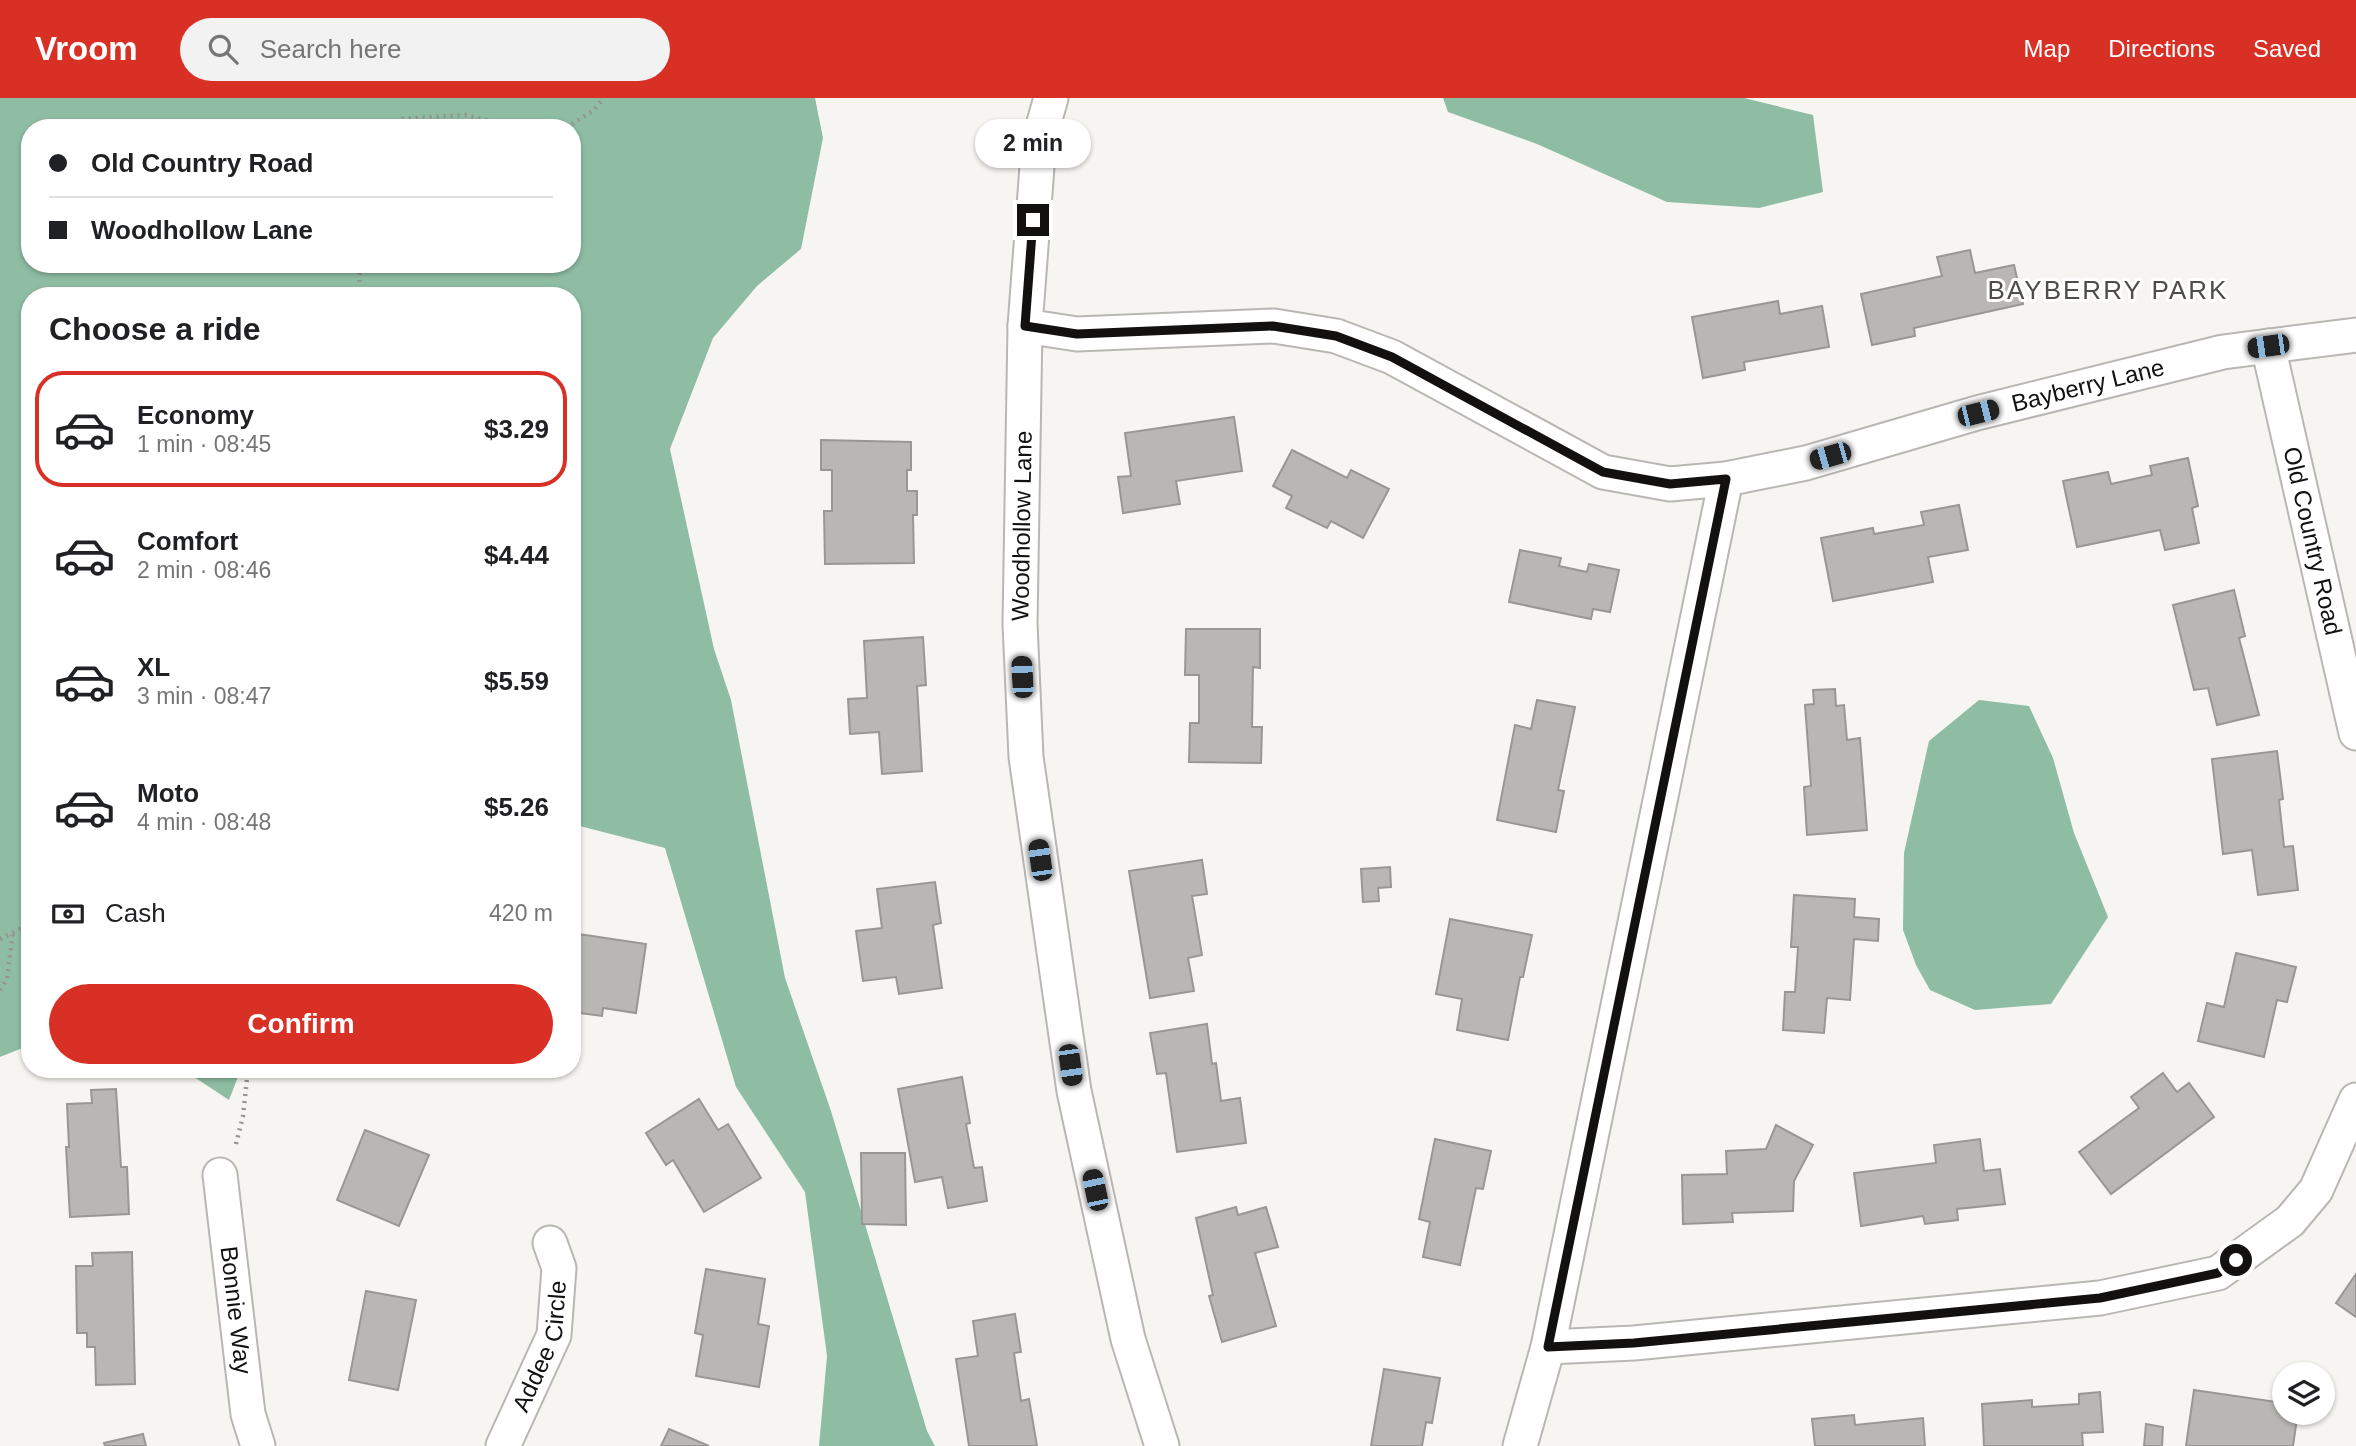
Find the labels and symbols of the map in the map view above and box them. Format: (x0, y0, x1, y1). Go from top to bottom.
callout: 2 min (975, 118, 1091, 167)
route end (1017, 204, 1049, 236)
district label: BAYBERRY PARK (1988, 275, 2228, 305)
car (2246, 333, 2291, 359)
street label: Bayberry Lane (2009, 353, 2167, 417)
car (1956, 398, 2001, 428)
street label: Woodhollow Lane (1006, 431, 1037, 621)
car (1807, 440, 1854, 472)
street label: Old Country Road (2278, 444, 2347, 638)
car (1011, 655, 1034, 699)
car (1027, 838, 1054, 882)
car (1057, 1043, 1084, 1087)
car (1081, 1167, 1110, 1213)
route start (2220, 1244, 2252, 1276)
street label: Bonnie Way (215, 1245, 257, 1375)
street label: Addee Circle (507, 1280, 571, 1416)

